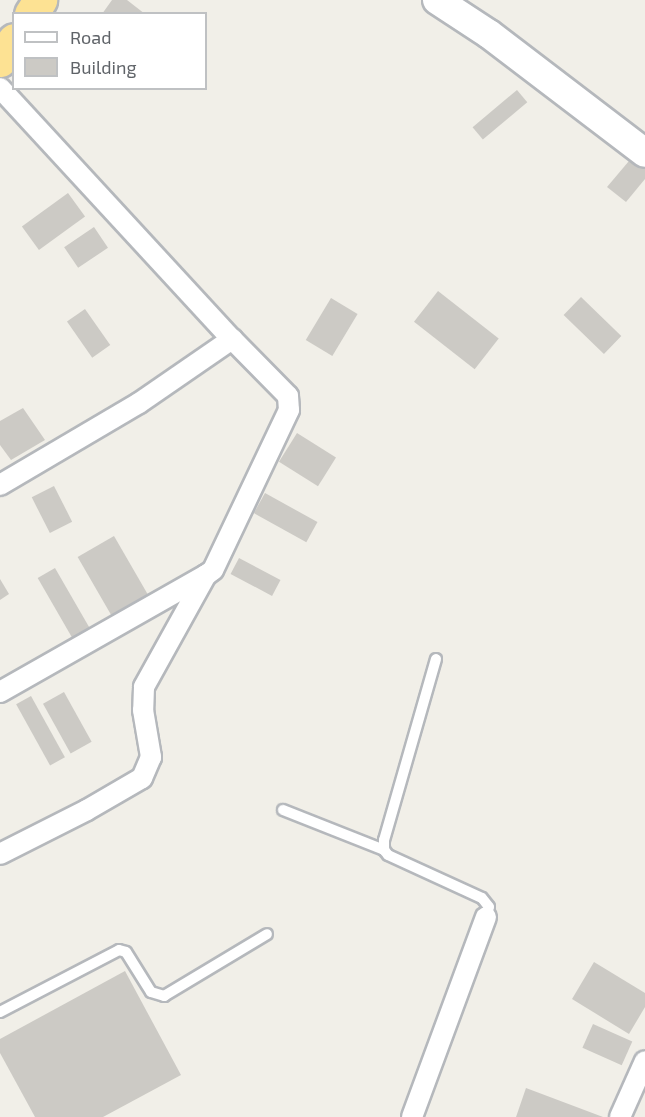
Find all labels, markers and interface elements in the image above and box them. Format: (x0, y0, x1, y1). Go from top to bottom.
legend (12, 12, 207, 90)
text: Road (70, 26, 111, 48)
text: Building (70, 56, 137, 78)

